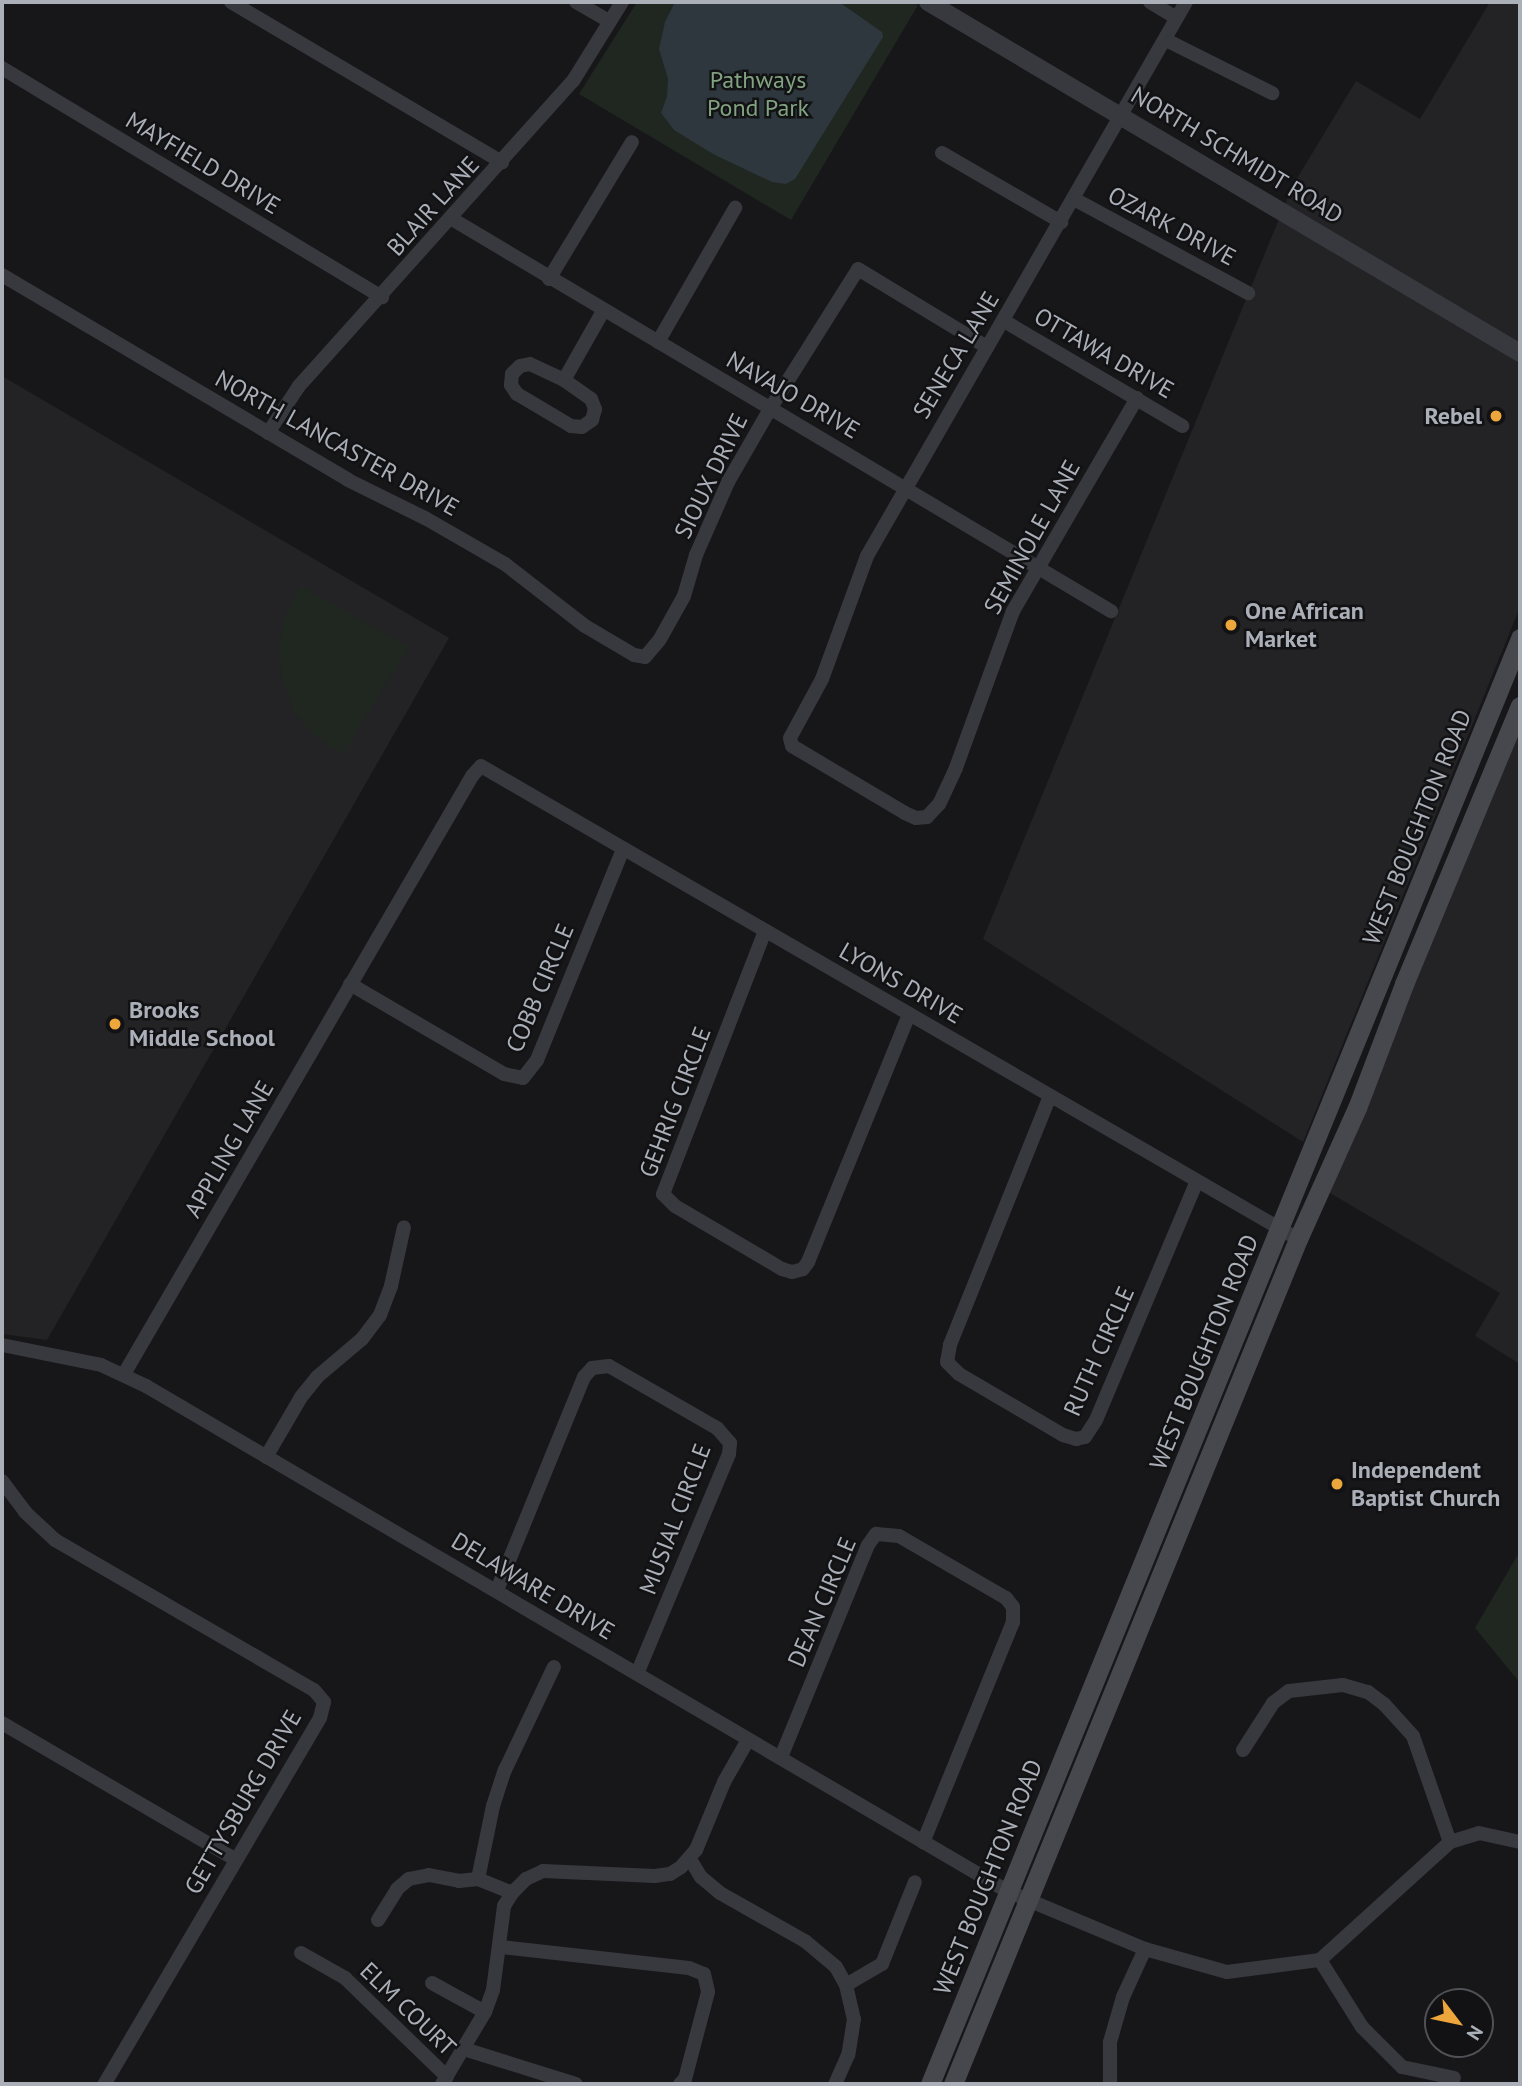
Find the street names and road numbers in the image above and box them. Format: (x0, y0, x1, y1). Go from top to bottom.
street label: NORTH SCHMIDT ROAD (1126, 80, 1348, 230)
street label: MAYFIELD DRIVE (121, 106, 285, 220)
street label: BLAIR LANE (381, 150, 485, 262)
street label: OZARK DRIVE (1103, 180, 1241, 272)
street label: SENECA LANE (907, 286, 1005, 424)
street label: OTTAWA DRIVE (1029, 301, 1179, 405)
street label: NAVAJO DRIVE (721, 345, 865, 445)
street label: NORTH LANCASTER DRIVE (210, 364, 464, 522)
street label: SIOUX DRIVE (668, 408, 754, 544)
street label: SEMINOLE LANE (978, 455, 1086, 619)
street label: WEST BOUGHTON ROAD (1356, 705, 1478, 949)
street label: COBB CIRCLE (500, 919, 580, 1057)
street label: LYONS DRIVE (834, 936, 968, 1030)
street label: GEHRIG CIRCLE (633, 1023, 717, 1181)
street label: APPLING LANE (178, 1075, 280, 1223)
street label: WEST BOUGHTON ROAD (1143, 1230, 1265, 1474)
street label: RUTH CIRCLE (1058, 1282, 1140, 1420)
street label: MUSIAL CIRCLE (633, 1439, 717, 1599)
street label: DELAWARE DRIVE (446, 1526, 620, 1646)
street label: DEAN CIRCLE (782, 1533, 862, 1671)
street label: GETTYSBURG DRIVE (179, 1705, 307, 1899)
street label: WEST BOUGHTON ROAD (927, 1755, 1049, 1999)
street label: ELM COURT (354, 1956, 462, 2062)

